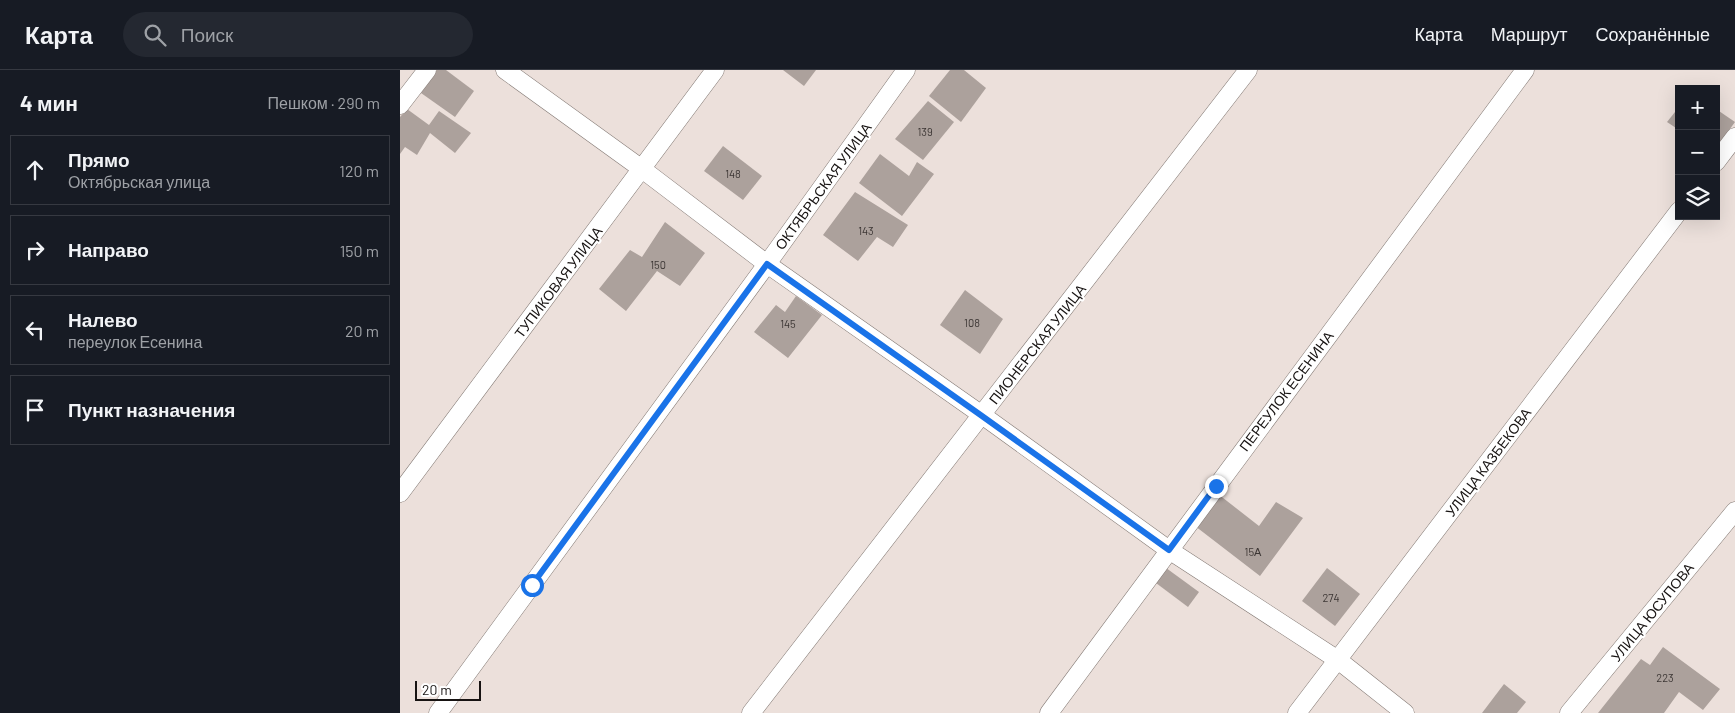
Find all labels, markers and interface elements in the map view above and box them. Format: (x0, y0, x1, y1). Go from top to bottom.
search box (123, 12, 473, 57)
text: Карта (25, 20, 93, 49)
icon: search (141, 21, 169, 49)
text: Поиск (181, 23, 233, 46)
text: Карта (1415, 23, 1463, 45)
text: Маршрут (1491, 23, 1567, 45)
text: Сохранённые (1595, 23, 1710, 45)
map controls (1675, 85, 1720, 220)
button: + (1675, 85, 1720, 130)
text: 4 мин (20, 90, 78, 115)
text: Пешком · 290 m (268, 93, 380, 112)
street label: ОКТЯБРЬСКАЯ УЛИЦА (771, 119, 875, 253)
house number: 139 (917, 125, 933, 138)
button: − (1675, 130, 1720, 175)
text: Прямо (68, 148, 130, 171)
icon: ahead (21, 156, 49, 184)
text: 120 m (339, 161, 379, 180)
house number: 148 (725, 167, 741, 180)
text: Октябрьская улица (68, 172, 210, 191)
button: layers (1675, 175, 1720, 220)
street label: ТУПИКОВАЯ УЛИЦА (511, 222, 606, 341)
house number: 143 (858, 224, 874, 237)
icon: right (21, 236, 49, 264)
text: Направо (68, 238, 149, 261)
text: 150 m (340, 241, 379, 260)
house number: 150 (650, 258, 666, 271)
street label: ПИОНЕРСКАЯ УЛИЦА (985, 280, 1090, 407)
text: Налево (68, 308, 138, 331)
icon: left (21, 316, 49, 344)
house number: 108 (964, 316, 980, 329)
house number: 145 (780, 317, 796, 330)
text: 20 m (345, 321, 379, 340)
street label: ПЕРЕУЛОК ЕСЕНИНА (1235, 327, 1337, 454)
text: переулок Есенина (68, 332, 202, 351)
icon: arrive (21, 396, 49, 424)
text: Пункт назначения (68, 398, 235, 421)
street label: УЛИЦА КАЗБЕКОВА (1442, 404, 1535, 520)
route end (1205, 475, 1228, 498)
house number: 15А (1245, 545, 1262, 558)
street label: УЛИЦА ЮСУПОВА (1607, 559, 1697, 665)
route start (521, 574, 544, 597)
house number: 274 (1322, 591, 1340, 604)
house number: 223 (1656, 671, 1674, 684)
scale bar (415, 678, 481, 701)
text: 20 m (422, 681, 452, 698)

